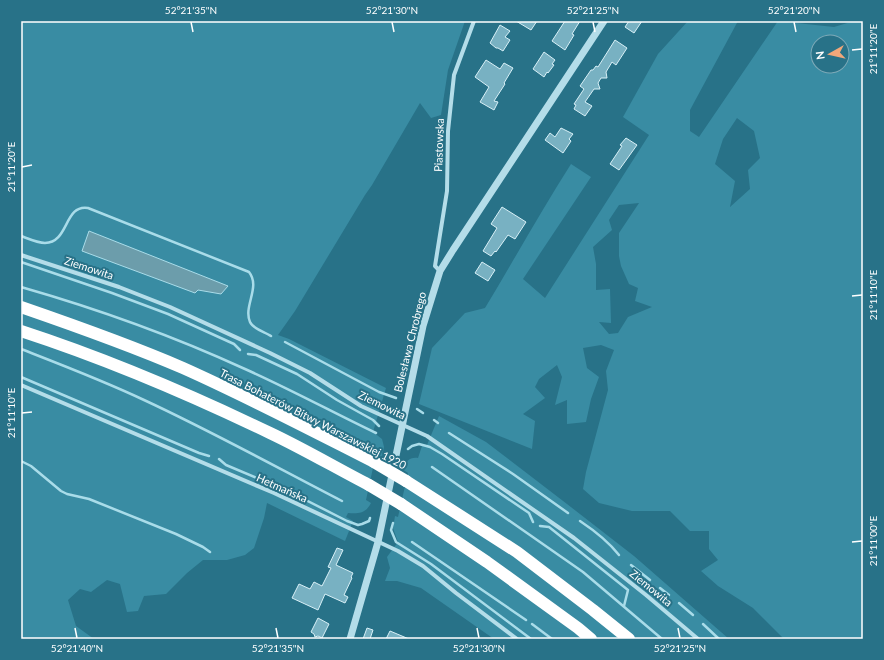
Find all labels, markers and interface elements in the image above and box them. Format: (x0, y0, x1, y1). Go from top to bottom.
text: 52°21'35"N (165, 4, 217, 16)
text: 52°21'30"N (366, 4, 418, 16)
text: 52°21'25"N (567, 4, 619, 16)
text: 52°21'20"N (768, 4, 820, 16)
text: 21°11'20"E (867, 24, 879, 74)
north arrow (810, 34, 850, 74)
text: N (813, 50, 827, 61)
street label: Piastowska (431, 118, 446, 172)
text: 21°11'20"E (5, 142, 17, 192)
street label: Ziemowita (63, 253, 115, 282)
text: 21°11'10"E (867, 270, 879, 320)
street label: Bolesława Chrobrego (391, 290, 428, 394)
street label: Trasa Bohaterów Bitwy Warszawskiej 1920 (218, 366, 409, 472)
text: 21°11'10"E (5, 388, 17, 438)
street label: Ziemowita (356, 388, 408, 422)
street label: Hetmańska (255, 471, 310, 505)
text: 21°11'00"E (867, 516, 879, 566)
street label: Ziemowita (627, 567, 675, 609)
text: 52°21'40"N (51, 642, 103, 654)
text: 52°21'35"N (252, 642, 304, 654)
text: 52°21'30"N (453, 642, 505, 654)
text: 52°21'25"N (654, 642, 706, 654)

